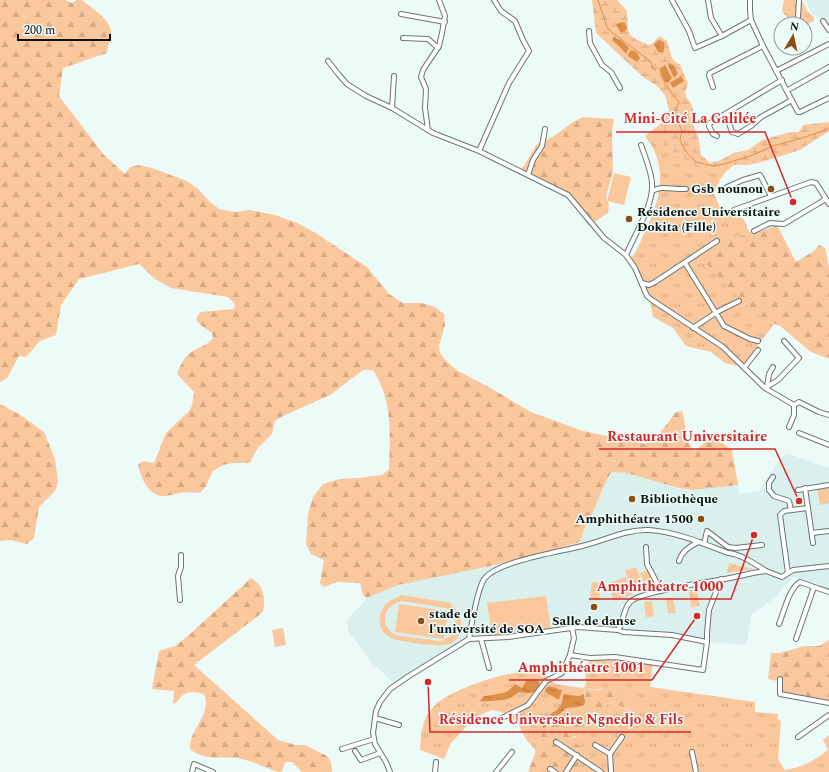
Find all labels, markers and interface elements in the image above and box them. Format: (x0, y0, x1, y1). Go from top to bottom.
scale bar (18, 16, 110, 42)
north arrow (773, 16, 813, 56)
text: N (789, 18, 800, 36)
text: 200 m (24, 21, 55, 40)
callout: Mini-Cité La Galilée (616, 106, 765, 132)
text: Mini-Cité La Galilée (623, 108, 757, 129)
place label: Gsb nounou (691, 179, 763, 199)
marker: Gsb nounou (766, 184, 776, 194)
place label: Résidence Universitaire Dokita (Fille) (637, 202, 780, 237)
marker: Résidence Universitaire Dokita (Fille) (624, 214, 634, 224)
callout: Restaurant Universitaire (599, 423, 775, 449)
text: Restaurant Universitaire (607, 426, 767, 447)
place label: Bibliothèque (640, 489, 718, 509)
marker: Bibliothèque (627, 494, 637, 504)
place label: Amphithéatre 1500 (576, 509, 693, 529)
marker: Amphithéatre 1500 (696, 514, 706, 524)
callout: Amphithéatre 1000 (589, 573, 731, 599)
text: Amphithéatre 1000 (597, 576, 723, 597)
marker: Salle de danse (589, 602, 599, 612)
place label: stade de l'université de SOA (429, 604, 544, 639)
place label: Salle de danse (552, 611, 636, 631)
marker: stade de l'université de SOA (416, 616, 426, 626)
callout: Amphithéatre 1001 (509, 654, 652, 680)
text: Amphithéatre 1001 (518, 657, 644, 678)
callout: Résidence Universaire Ngnedjo & Fils (430, 706, 691, 732)
text: Résidence Universaire Ngnedjo & Fils (439, 709, 683, 730)

